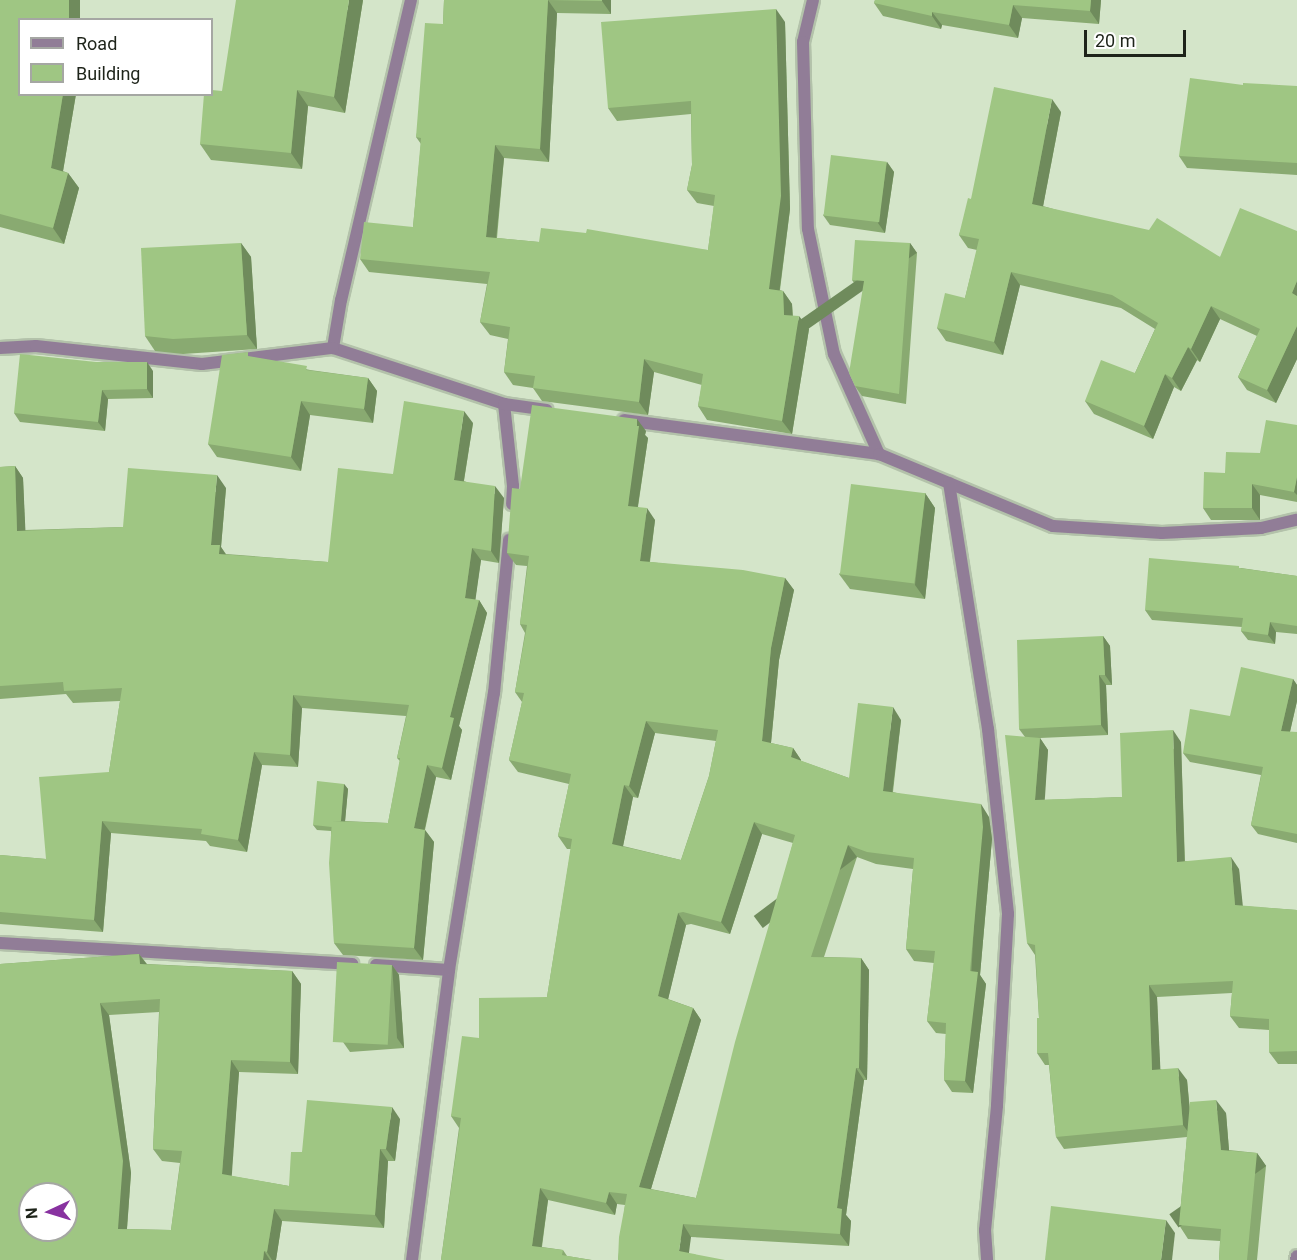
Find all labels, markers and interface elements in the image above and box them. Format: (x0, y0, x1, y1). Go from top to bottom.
legend (18, 18, 213, 96)
scale bar (1087, 18, 1189, 56)
text: 20 m (1095, 30, 1135, 51)
text: Road (76, 33, 117, 54)
text: Building (76, 63, 140, 84)
north arrow (18, 1182, 78, 1242)
text: N (22, 1207, 41, 1219)

